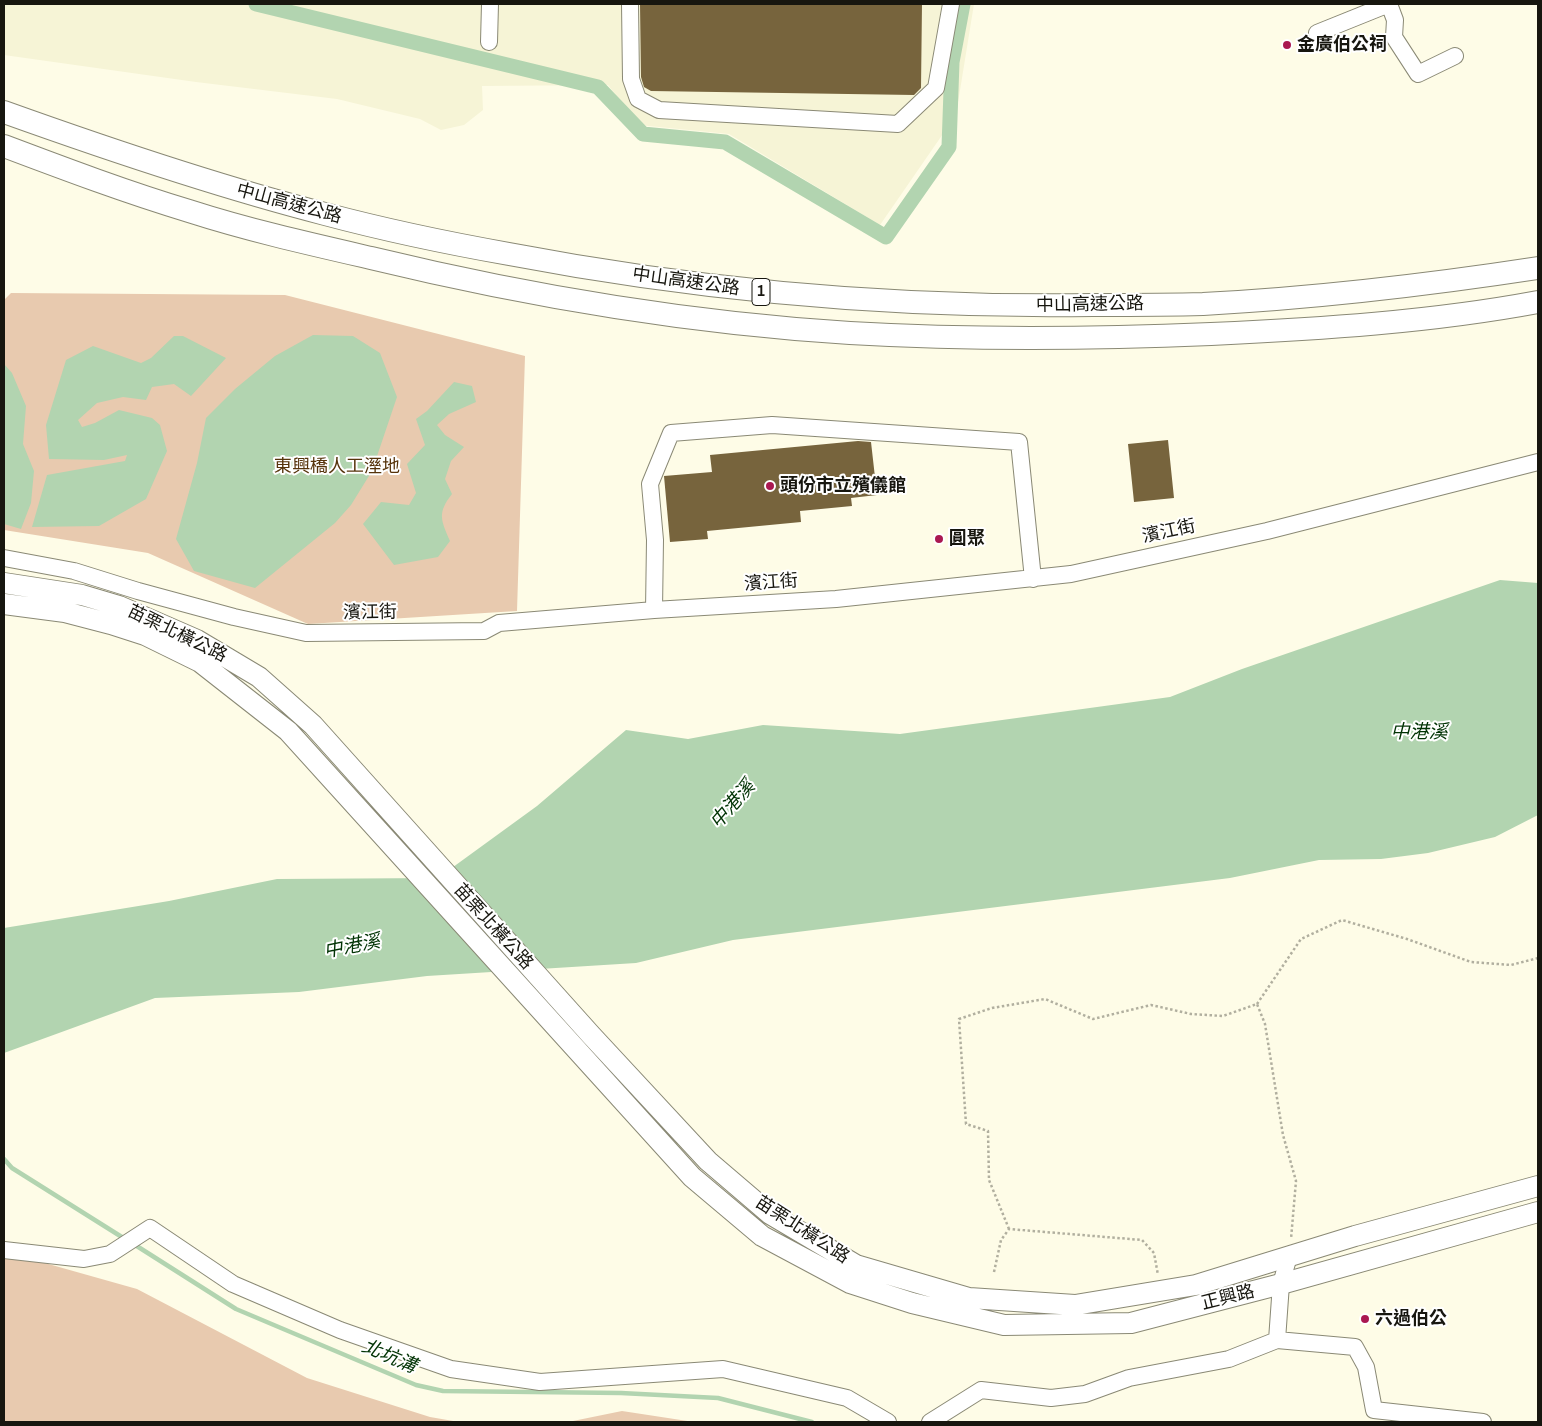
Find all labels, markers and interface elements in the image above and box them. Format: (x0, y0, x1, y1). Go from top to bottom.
place label: 金廣伯公祠 (1297, 34, 1387, 56)
marker: 金廣伯公祠 (1281, 39, 1293, 51)
street label: 中山高速公路 (234, 180, 344, 228)
street label: 中山高速公路 (631, 264, 741, 300)
road number: 1 (752, 278, 770, 306)
street label: 中山高速公路 (1036, 293, 1144, 317)
park label: 東興橋人工溼地 (274, 456, 400, 478)
place label: 頭份市立殯儀館 (780, 475, 906, 497)
marker: 頭份市立殯儀館 (764, 480, 776, 492)
street label: 濱江街 (1140, 516, 1198, 548)
place label: 圓聚 (949, 528, 985, 550)
marker: 圓聚 (933, 533, 945, 545)
street label: 濱江街 (743, 570, 799, 596)
street label: 苗栗北橫公路 (124, 601, 230, 667)
street label: 濱江街 (343, 602, 397, 624)
water label: 中港溪 (1391, 722, 1447, 744)
water label: 中港溪 (706, 776, 760, 834)
street label: 苗栗北橫公路 (449, 880, 537, 974)
water label: 中港溪 (322, 930, 382, 964)
street label: 苗栗北橫公路 (751, 1192, 853, 1268)
street label: 正興路 (1199, 1281, 1257, 1315)
place label: 六過伯公 (1375, 1308, 1447, 1330)
marker: 六過伯公 (1359, 1313, 1371, 1325)
water label: 北坑溝 (358, 1335, 420, 1379)

